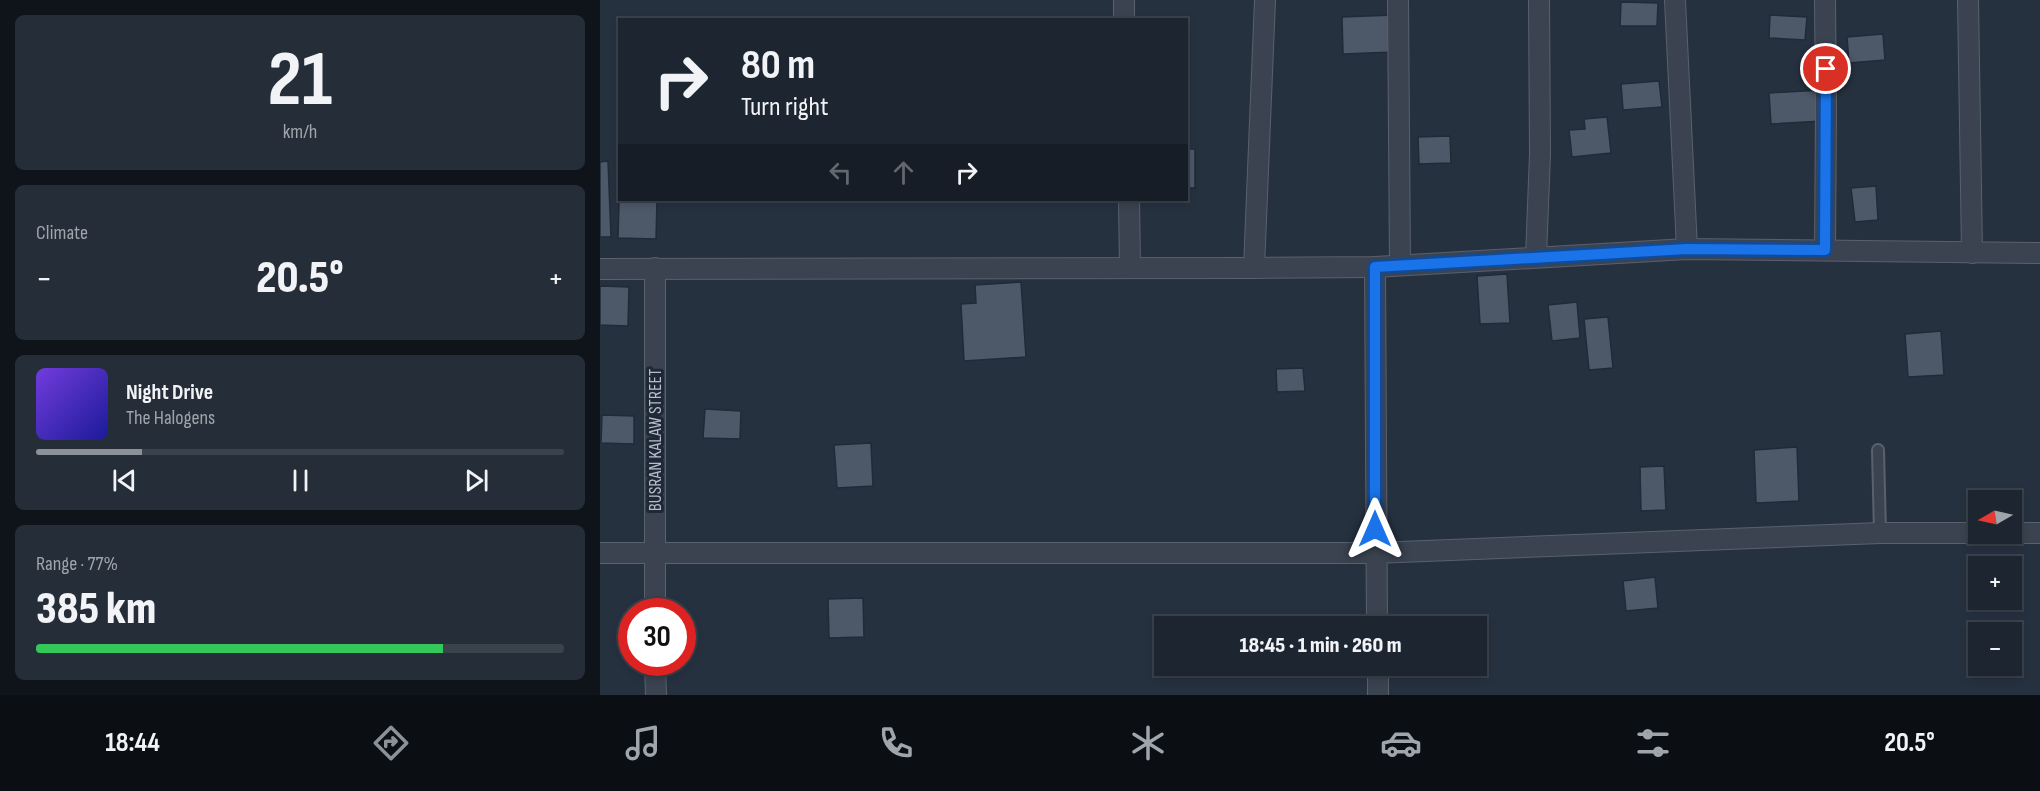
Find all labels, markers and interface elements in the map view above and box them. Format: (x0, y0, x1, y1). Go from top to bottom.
text: 21 (268, 34, 332, 127)
text: 80 m (741, 40, 815, 91)
icon: right (642, 42, 720, 120)
pin (1800, 43, 1851, 94)
icon: arrive (1809, 52, 1842, 85)
text: Turn right (741, 91, 828, 123)
text: km/h (283, 120, 317, 144)
icon: left (824, 156, 857, 189)
icon: ahead (887, 156, 920, 189)
icon: right (950, 156, 983, 189)
text: Climate (36, 221, 88, 245)
text: 20.5° (256, 251, 344, 306)
text: − (36, 259, 52, 299)
text: + (548, 259, 564, 299)
street label: BUSRAN KALAW STREET (645, 369, 666, 511)
text: Night Drive (126, 379, 213, 406)
text: The Halogens (126, 406, 215, 430)
icon: previous (108, 464, 141, 497)
icon: pause (284, 464, 317, 497)
icon: next (460, 464, 493, 497)
north arrow (1968, 490, 2022, 544)
map controls (1968, 490, 2022, 676)
position arrow (1343, 497, 1407, 561)
text: Range · 77% (36, 552, 118, 576)
button: + (1968, 556, 2022, 610)
text: 385 km (36, 582, 156, 637)
speed limit sign: 30 (618, 598, 696, 676)
button: − (1968, 622, 2022, 676)
text: 18:45 · 1 min · 260 m (1240, 632, 1401, 659)
icon: directions (370, 722, 412, 764)
icon: music (622, 722, 664, 764)
icon: phone (875, 722, 917, 764)
icon: climate (1127, 722, 1169, 764)
icon: car (1380, 722, 1422, 764)
icon: filters (1632, 722, 1674, 764)
text: 18:44 (105, 727, 160, 759)
text: 20.5° (1884, 727, 1935, 759)

